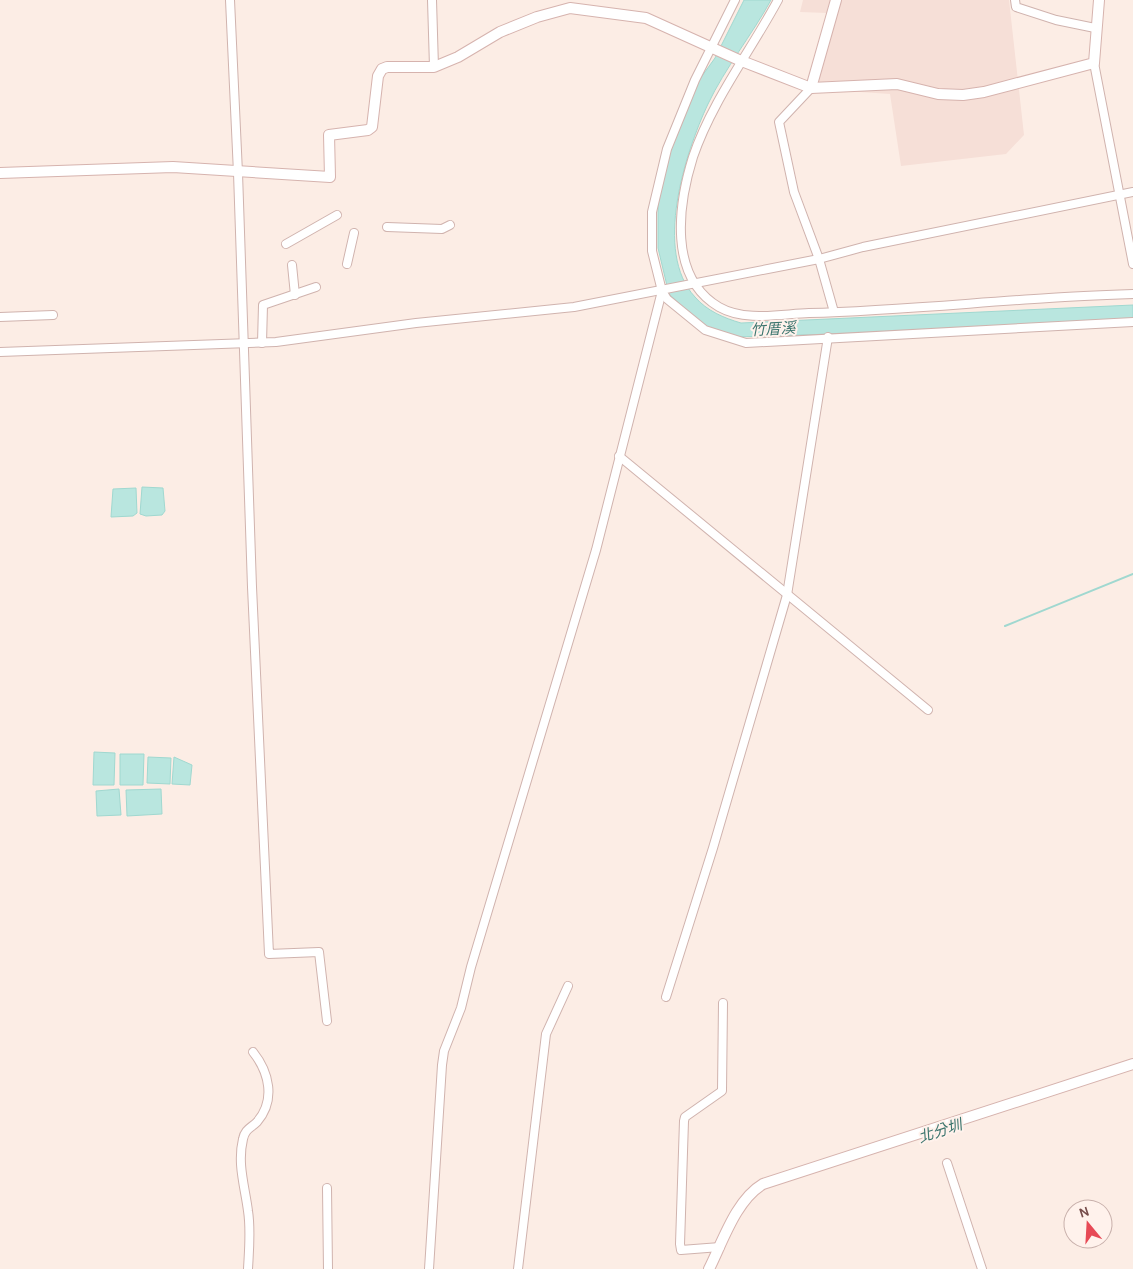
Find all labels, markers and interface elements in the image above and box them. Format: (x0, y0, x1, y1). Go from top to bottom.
water label: 竹厝溪 (750, 319, 798, 339)
water label: 北分圳 (916, 1115, 966, 1147)
north arrow (1063, 1199, 1113, 1249)
text: N (1077, 1202, 1092, 1222)

